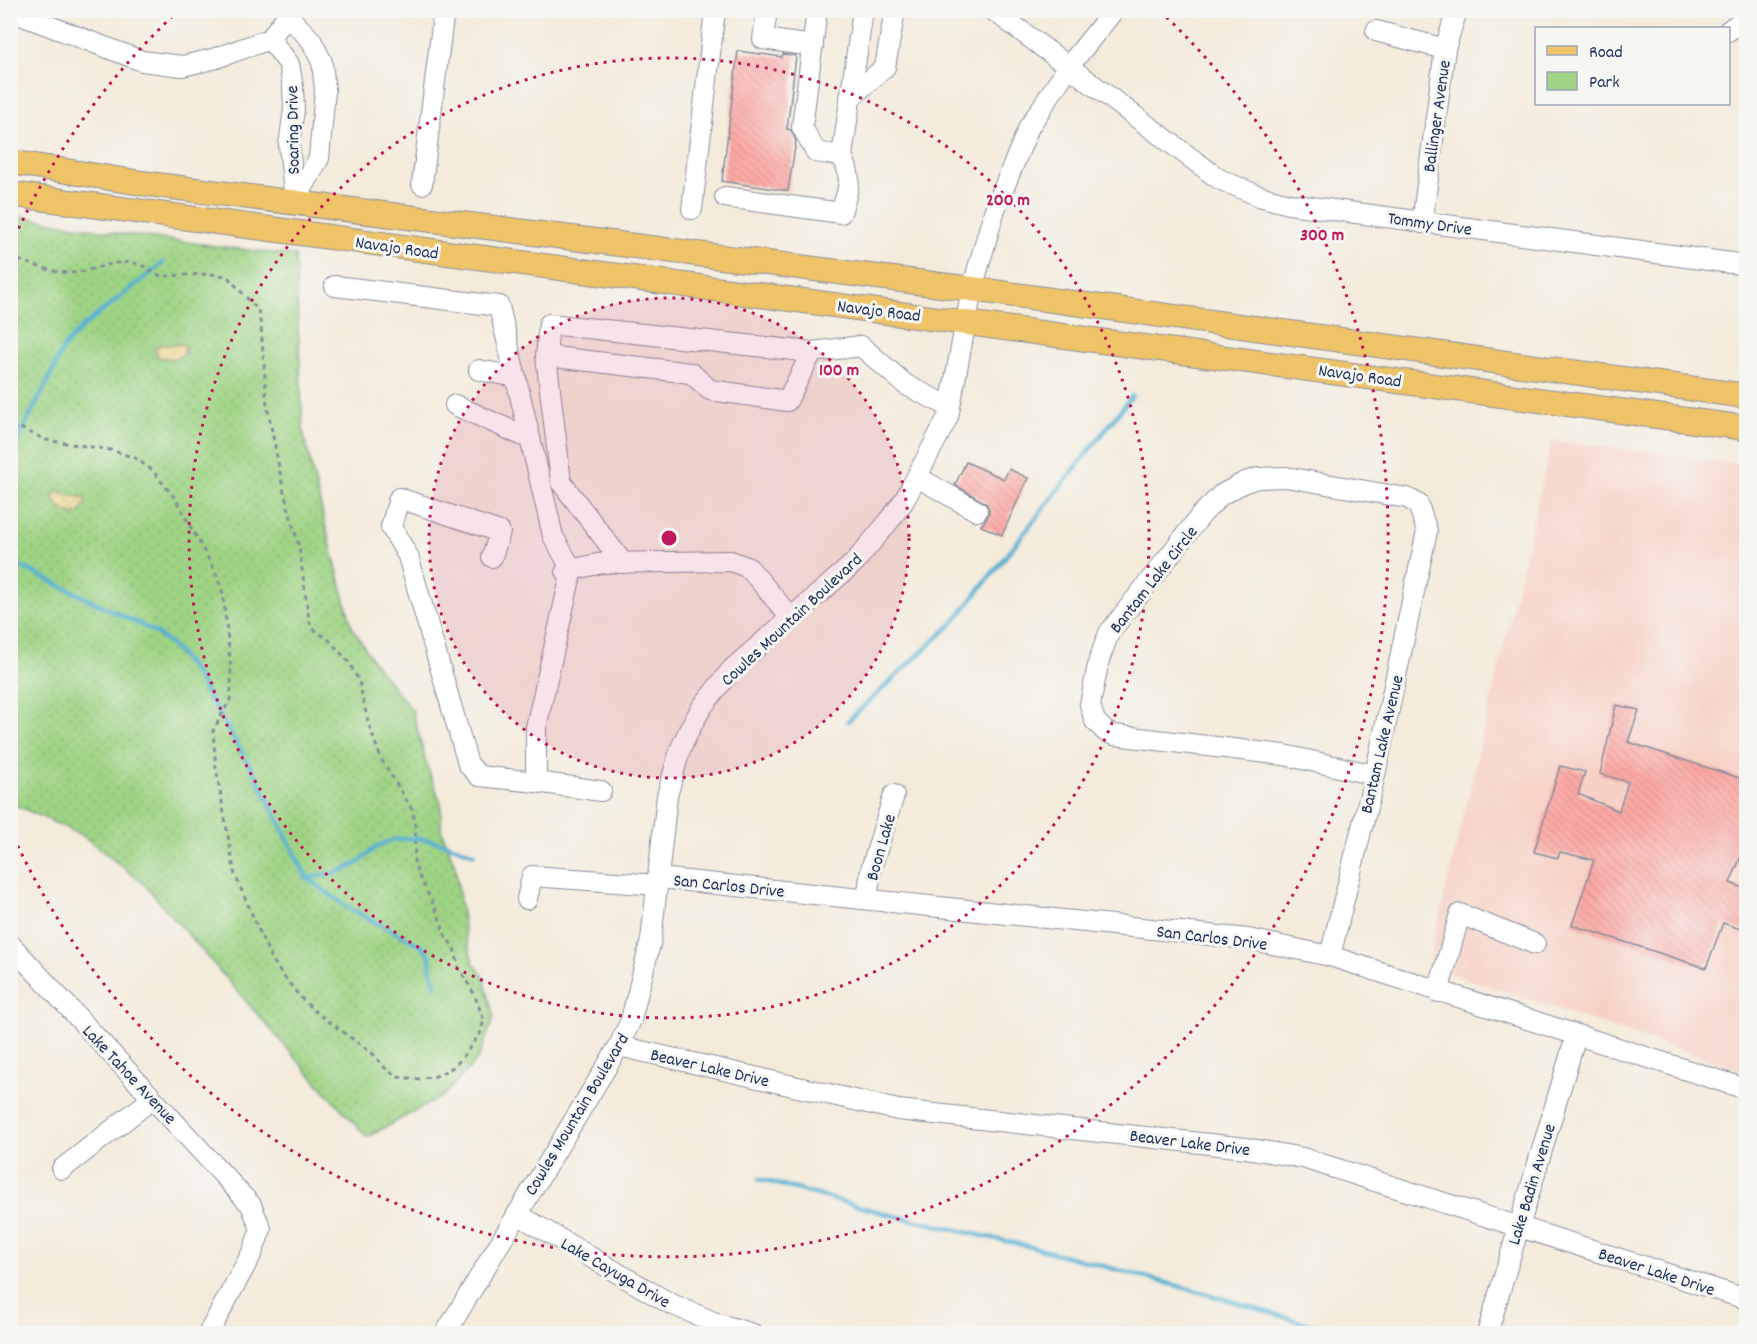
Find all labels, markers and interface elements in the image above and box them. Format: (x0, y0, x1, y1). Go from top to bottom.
legend (1535, 27, 1730, 105)
text: Road (1589, 41, 1623, 66)
street label: Ballinger Avenue (1418, 59, 1459, 174)
text: Park (1589, 71, 1620, 96)
street label: Soaring Drive (281, 85, 308, 175)
text: 200 m (986, 189, 1030, 214)
street label: Tommy Drive (1386, 207, 1473, 244)
text: 300 m (1300, 224, 1344, 249)
street label: Navajo Road (353, 231, 440, 268)
street label: Navajo Road (836, 295, 922, 330)
text: 100 m (819, 359, 859, 384)
street label: Navajo Road (1316, 359, 1403, 396)
street label: Bantam Lake Circle (1105, 521, 1205, 640)
centre of rings (659, 528, 679, 548)
street label: Cowles Mountain Boulevard (716, 548, 869, 693)
street label: Bantam Lake Avenue (1355, 673, 1412, 816)
street label: Boon Lake (861, 811, 904, 884)
street label: San Carlos Drive (672, 869, 786, 906)
street label: San Carlos Drive (1155, 920, 1269, 959)
street label: Lake Tahoe Avenue (75, 1020, 181, 1131)
street label: Cowles Mountain Boulevard (520, 1029, 637, 1201)
street label: Beaver Lake Drive (648, 1044, 771, 1095)
street label: Lake Badin Avenue (1503, 1121, 1564, 1248)
street label: Beaver Lake Drive (1128, 1125, 1251, 1164)
street label: Lake Cayuga Drive (555, 1233, 674, 1316)
street label: Beaver Lake Drive (1595, 1243, 1718, 1304)

